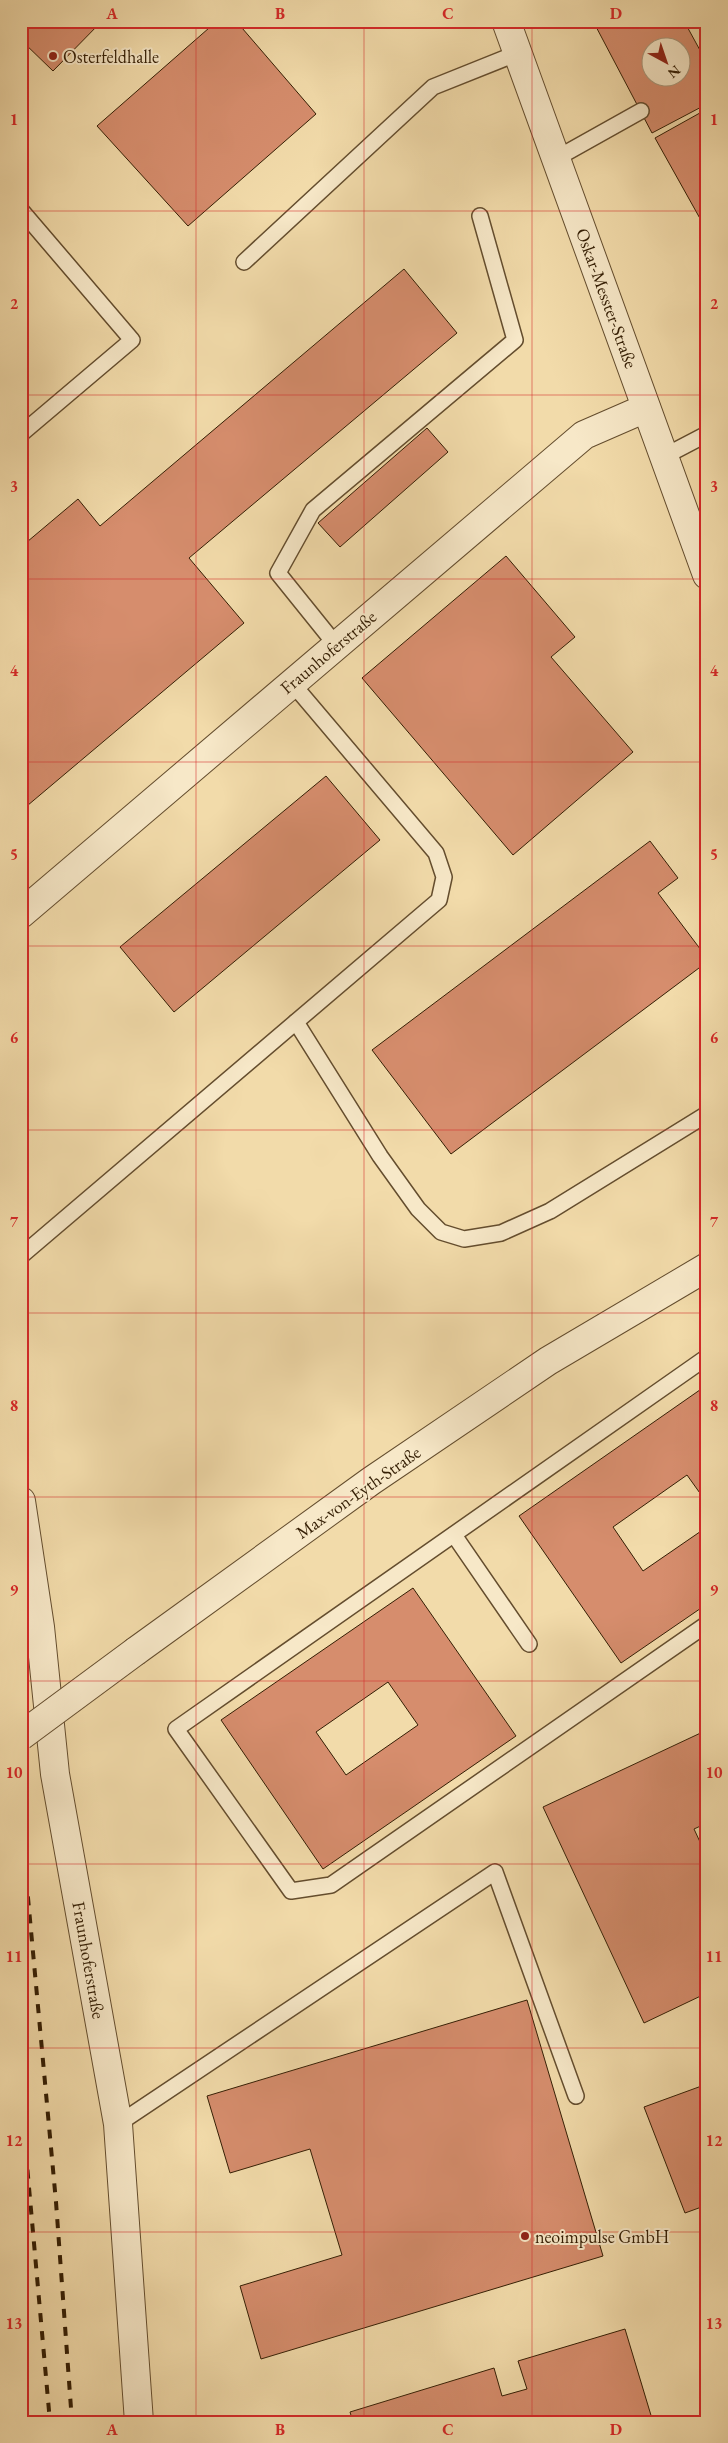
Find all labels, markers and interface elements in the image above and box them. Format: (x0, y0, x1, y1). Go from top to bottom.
text: A (105, 3, 118, 24)
text: B (275, 3, 285, 24)
text: C (442, 3, 454, 24)
text: D (610, 3, 622, 24)
north arrow (640, 38, 690, 88)
place label: Osterfeldhalle (63, 45, 159, 68)
marker: Osterfeldhalle (47, 50, 59, 62)
text: N (664, 61, 684, 83)
text: 1 (10, 109, 18, 130)
text: 1 (710, 109, 718, 130)
street label: Oskar-Messter-Straße (571, 225, 643, 371)
text: 2 (10, 293, 19, 314)
text: 2 (710, 293, 719, 314)
text: 3 (10, 476, 18, 497)
text: 3 (710, 476, 718, 497)
street label: Fraunhoferstraße (275, 605, 381, 699)
text: 4 (10, 660, 19, 681)
text: 4 (710, 660, 719, 681)
text: 5 (10, 844, 18, 865)
text: 5 (710, 844, 718, 865)
text: 6 (10, 1027, 19, 1048)
text: 6 (710, 1027, 719, 1048)
text: 7 (10, 1211, 19, 1232)
text: 7 (710, 1211, 719, 1232)
text: 8 (10, 1395, 18, 1416)
text: 8 (710, 1395, 718, 1416)
street label: Max-von-Eyth-Straße (291, 1440, 425, 1544)
text: 9 (10, 1579, 19, 1600)
text: 9 (710, 1579, 719, 1600)
text: 10 (6, 1762, 23, 1783)
text: 10 (706, 1762, 723, 1783)
street label: Fraunhoferstraße (67, 1900, 111, 2020)
text: 11 (6, 1946, 22, 1967)
text: 11 (706, 1946, 722, 1967)
text: 12 (6, 2130, 23, 2151)
text: 12 (706, 2130, 723, 2151)
place label: neoimpulse GmbH (535, 2225, 669, 2248)
marker: neoimpulse GmbH (519, 2230, 531, 2242)
text: 13 (6, 2313, 22, 2334)
text: 13 (706, 2313, 722, 2334)
text: A (105, 2419, 118, 2440)
text: B (275, 2419, 285, 2440)
text: C (442, 2419, 454, 2440)
text: D (610, 2419, 622, 2440)

